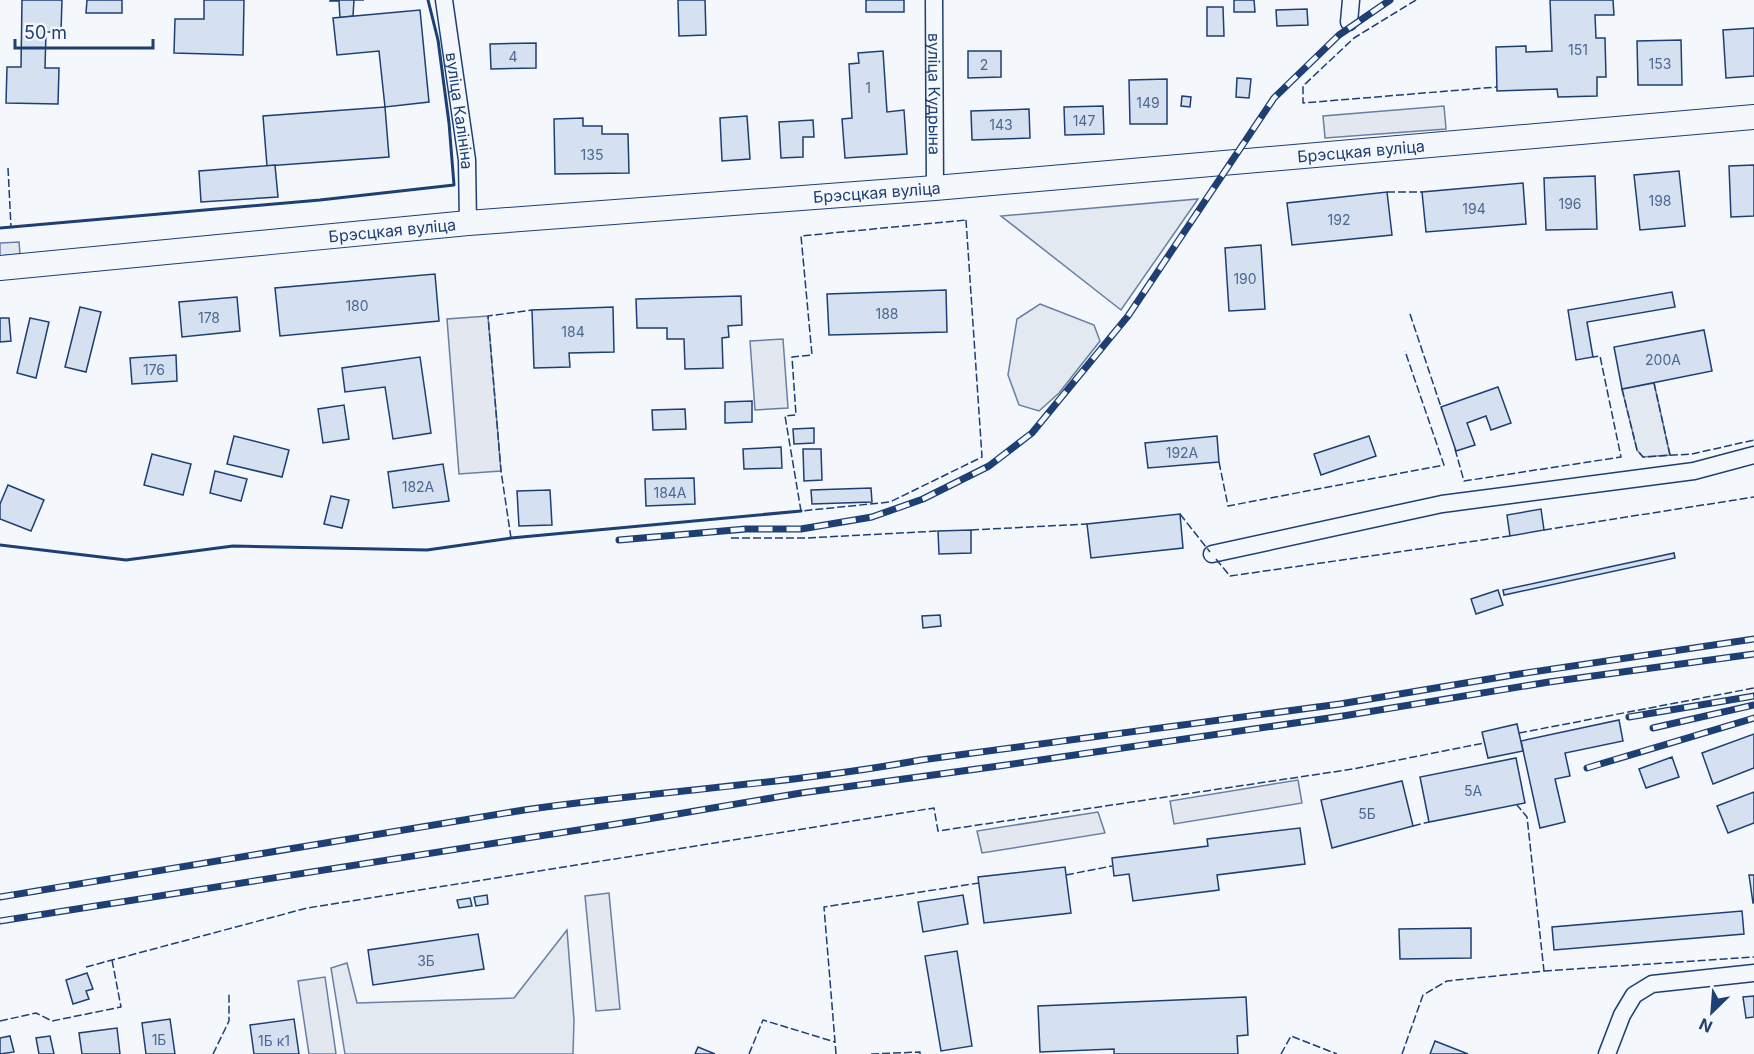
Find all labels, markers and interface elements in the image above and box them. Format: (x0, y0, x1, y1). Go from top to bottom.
scale bar (15, 12, 153, 50)
text: 50 m (24, 22, 67, 43)
street label: вуліца Кудрына (924, 33, 945, 155)
house number: 151 (1568, 41, 1588, 58)
house number: 4 (508, 48, 518, 65)
street label: вуліца Калініна (442, 51, 477, 170)
house number: 153 (1649, 55, 1671, 72)
house number: 2 (980, 56, 988, 73)
house number: 1 (865, 79, 871, 96)
house number: 149 (1136, 94, 1160, 111)
house number: 147 (1073, 112, 1095, 129)
house number: 143 (989, 116, 1013, 133)
street label: Брэсцкая вуліца (1296, 136, 1425, 167)
house number: 135 (581, 146, 603, 163)
street label: Брэсцкая вуліца (812, 178, 941, 207)
house number: 198 (1648, 192, 1672, 209)
house number: 196 (1558, 195, 1582, 212)
house number: 194 (1462, 200, 1486, 217)
house number: 192 (1328, 211, 1350, 228)
street label: Брэсцкая вуліца (328, 214, 457, 246)
house number: 190 (1233, 270, 1257, 287)
house number: 180 (345, 297, 369, 314)
house number: 188 (875, 305, 899, 322)
house number: 178 (198, 309, 220, 326)
house number: 184 (561, 323, 585, 340)
house number: 200А (1645, 351, 1681, 368)
house number: 176 (143, 361, 165, 378)
house number: 192А (1166, 444, 1199, 461)
house number: 182А (402, 478, 435, 495)
house number: 184А (653, 484, 687, 501)
house number: 5А (1464, 782, 1482, 799)
house number: 5Б (1358, 805, 1376, 822)
house number: 3Б (417, 952, 435, 969)
north arrow (1682, 982, 1742, 1042)
text: N (1696, 1014, 1715, 1037)
house number: 1Б (152, 1031, 166, 1048)
house number: 1Б к1 (258, 1032, 290, 1049)

